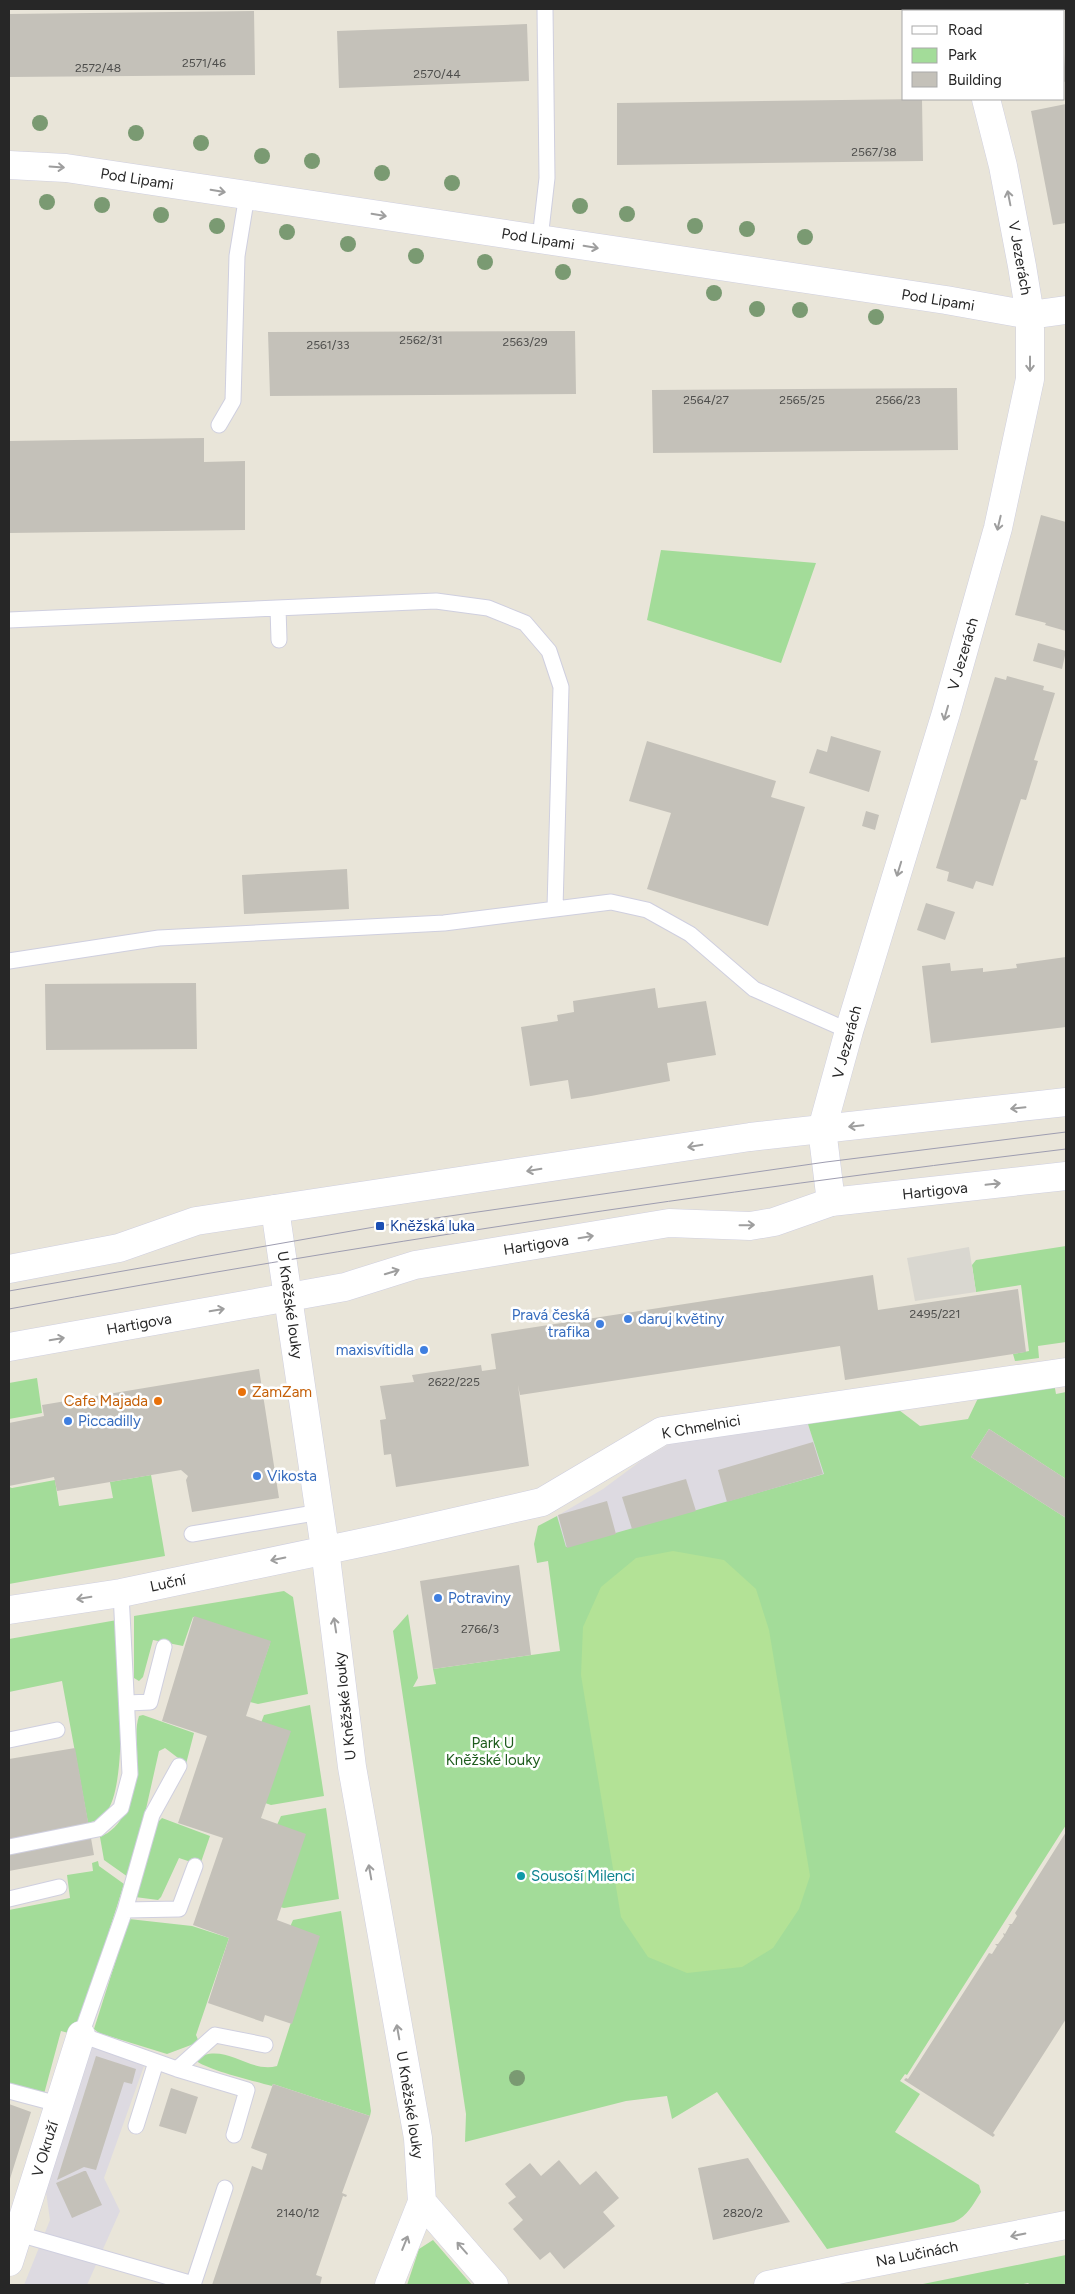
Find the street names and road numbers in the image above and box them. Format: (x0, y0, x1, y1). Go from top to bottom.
street label: Pod Lipami (99, 164, 175, 194)
street label: V Jezerách (1005, 220, 1035, 296)
street label: Pod Lipami (500, 224, 576, 254)
street label: Pod Lipami (900, 285, 976, 315)
street label: V Jezerách (944, 616, 982, 692)
street label: V Jezerách (829, 1004, 865, 1080)
street label: Hartigova (901, 1179, 969, 1203)
street label: Hartigova (502, 1231, 570, 1259)
street label: U Kněžské louky (274, 1250, 307, 1360)
street label: Hartigova (105, 1309, 173, 1339)
street label: K Chmelnici (660, 1411, 742, 1443)
street label: Luční (148, 1570, 189, 1596)
street label: U Kněžské louky (330, 1651, 360, 1761)
street label: U Kněžské louky (393, 2050, 427, 2160)
street label: V Okruží (28, 2118, 62, 2179)
street label: Na Lučinách (874, 2237, 960, 2271)

